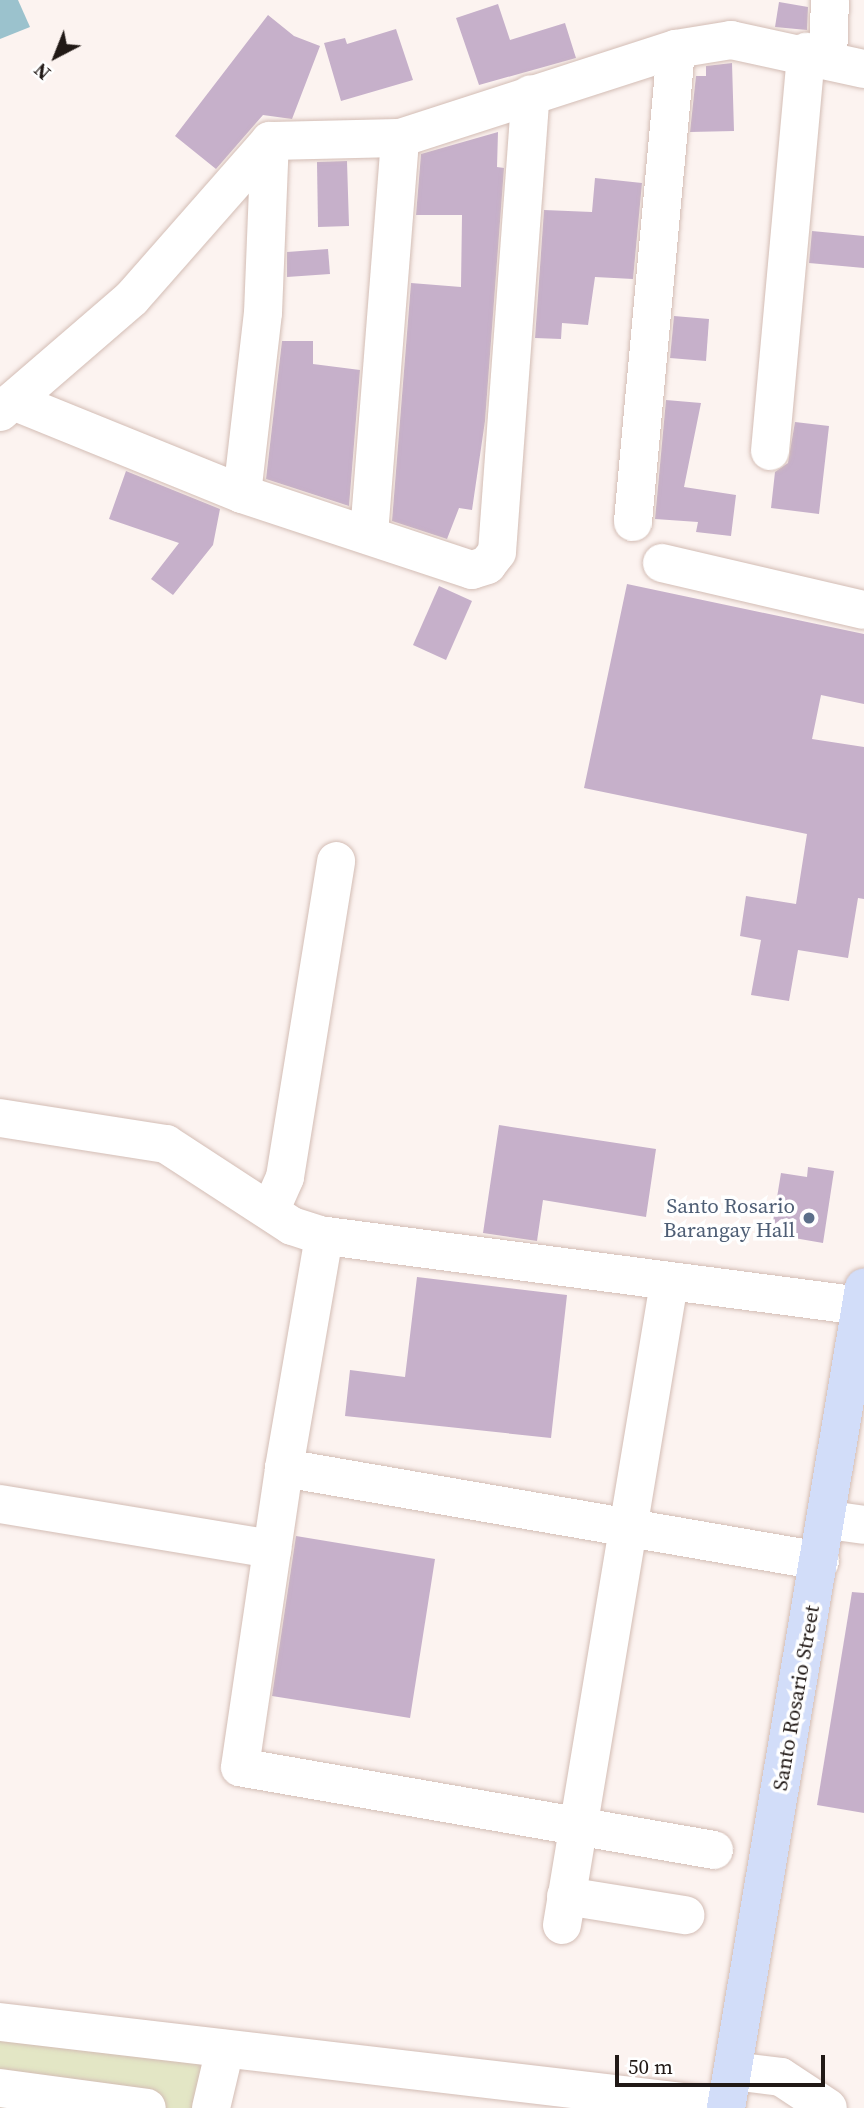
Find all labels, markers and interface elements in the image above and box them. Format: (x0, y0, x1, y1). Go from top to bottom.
north arrow (21, 21, 91, 91)
text: N (28, 57, 56, 86)
place label: Santo Rosario Barangay Hall (663, 1193, 795, 1243)
marker: Santo Rosario Barangay Hall (801, 1210, 817, 1226)
street label: Santo Rosario Street (767, 1603, 825, 1793)
scale bar (619, 2042, 829, 2086)
text: 50 m (628, 2052, 673, 2081)

